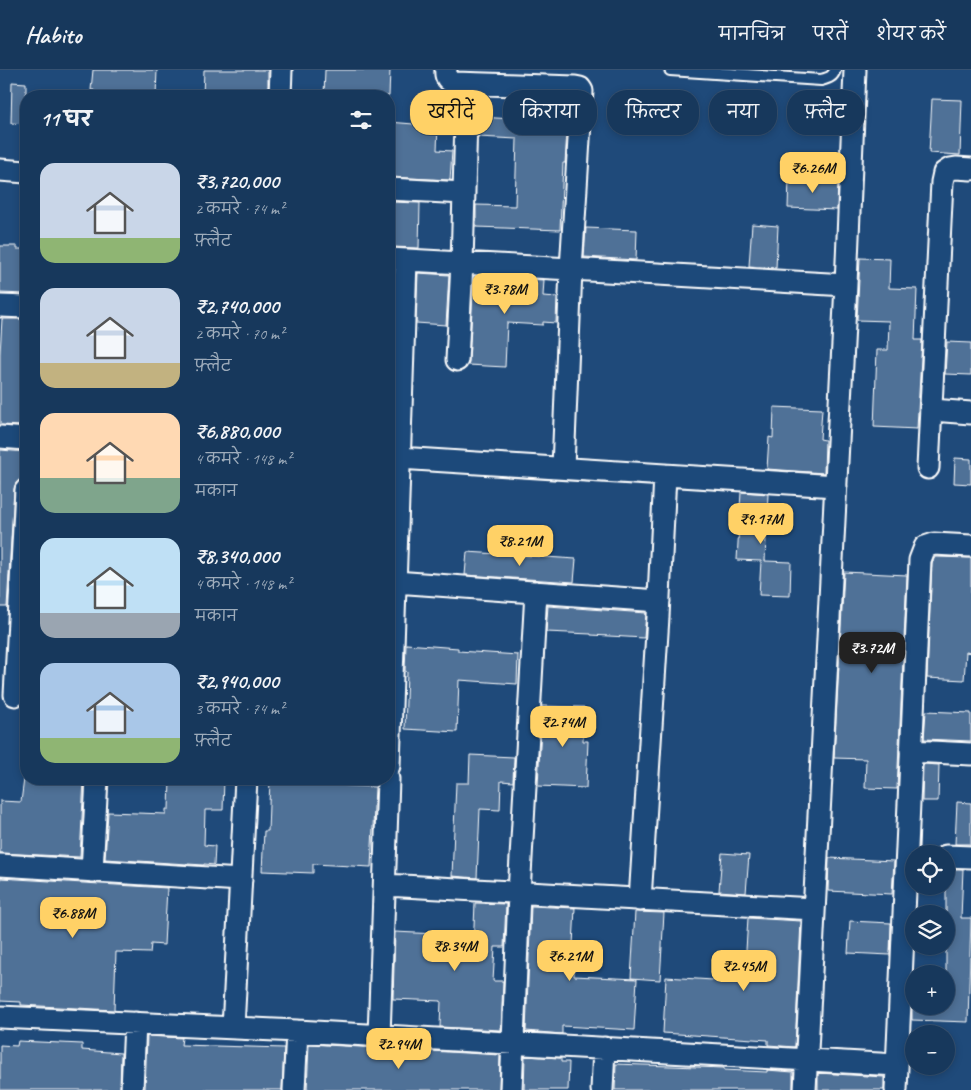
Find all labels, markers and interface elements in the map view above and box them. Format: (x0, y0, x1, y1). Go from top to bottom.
text: Habito (25, 20, 81, 50)
text: मानचित्र (719, 23, 785, 45)
text: परतें (813, 23, 848, 45)
text: शेयर करें (876, 23, 946, 45)
chip: खरीदें (410, 90, 493, 135)
chip: किराया (503, 90, 597, 135)
chip: फ़िल्टर (607, 90, 699, 135)
chip: नया (709, 90, 777, 135)
chip: फ़्लैट (787, 90, 864, 135)
text: 11 घर (40, 106, 92, 132)
icon: filters (347, 106, 375, 134)
pin: ₹6.26M (772, 152, 854, 194)
text: ₹6.26M (791, 158, 835, 178)
text: ₹3,720,000 (195, 168, 279, 194)
icon: home (80, 183, 140, 243)
text: 2 कमरे · 74 m² (195, 199, 284, 219)
text: फ़्लैट (195, 231, 231, 251)
pin: ₹3.78M (464, 272, 546, 315)
text: ₹3.78M (483, 279, 527, 299)
text: ₹2,740,000 (195, 293, 279, 319)
icon: home (80, 308, 140, 368)
text: 2 कमरे · 70 m² (195, 324, 284, 344)
text: फ़्लैट (195, 356, 231, 376)
text: ₹6,880,000 (195, 418, 279, 444)
icon: home (80, 433, 140, 493)
text: 4 कमरे · 148 m² (195, 449, 291, 469)
text: मकान (195, 481, 237, 501)
pin: ₹9.17M (720, 502, 802, 545)
text: ₹9.17M (739, 509, 783, 529)
pin: ₹8.21M (479, 524, 561, 567)
text: ₹8.21M (498, 531, 542, 551)
text: ₹8,340,000 (195, 543, 279, 569)
icon: home (80, 558, 140, 618)
text: 4 कमरे · 148 m² (195, 574, 291, 594)
text: मकान (195, 606, 237, 626)
pin: ₹3.72M (831, 632, 913, 674)
text: ₹3.72M (850, 638, 894, 658)
text: ₹2,940,000 (195, 668, 279, 694)
icon: home (80, 683, 140, 743)
text: 3 कमरे · 74 m² (195, 699, 284, 719)
pin: ₹2.74M (522, 706, 604, 748)
text: ₹2.74M (541, 712, 585, 732)
text: फ़्लैट (195, 731, 231, 751)
map controls (905, 845, 955, 1075)
button: locate (905, 845, 955, 895)
pin: ₹6.88M (32, 896, 114, 939)
text: ₹6.88M (51, 903, 95, 923)
button: layers (905, 905, 955, 955)
pin: ₹8.34M (414, 930, 496, 972)
text: ₹8.34M (433, 936, 477, 956)
pin: ₹6.21M (529, 940, 611, 982)
text: ₹6.21M (548, 946, 592, 966)
pin: ₹2.45M (703, 950, 785, 992)
text: ₹2.45M (722, 956, 766, 976)
button: + (905, 965, 955, 1015)
button: − (905, 1025, 955, 1075)
pin: ₹2.94M (358, 1028, 440, 1070)
text: ₹2.94M (377, 1034, 421, 1054)

